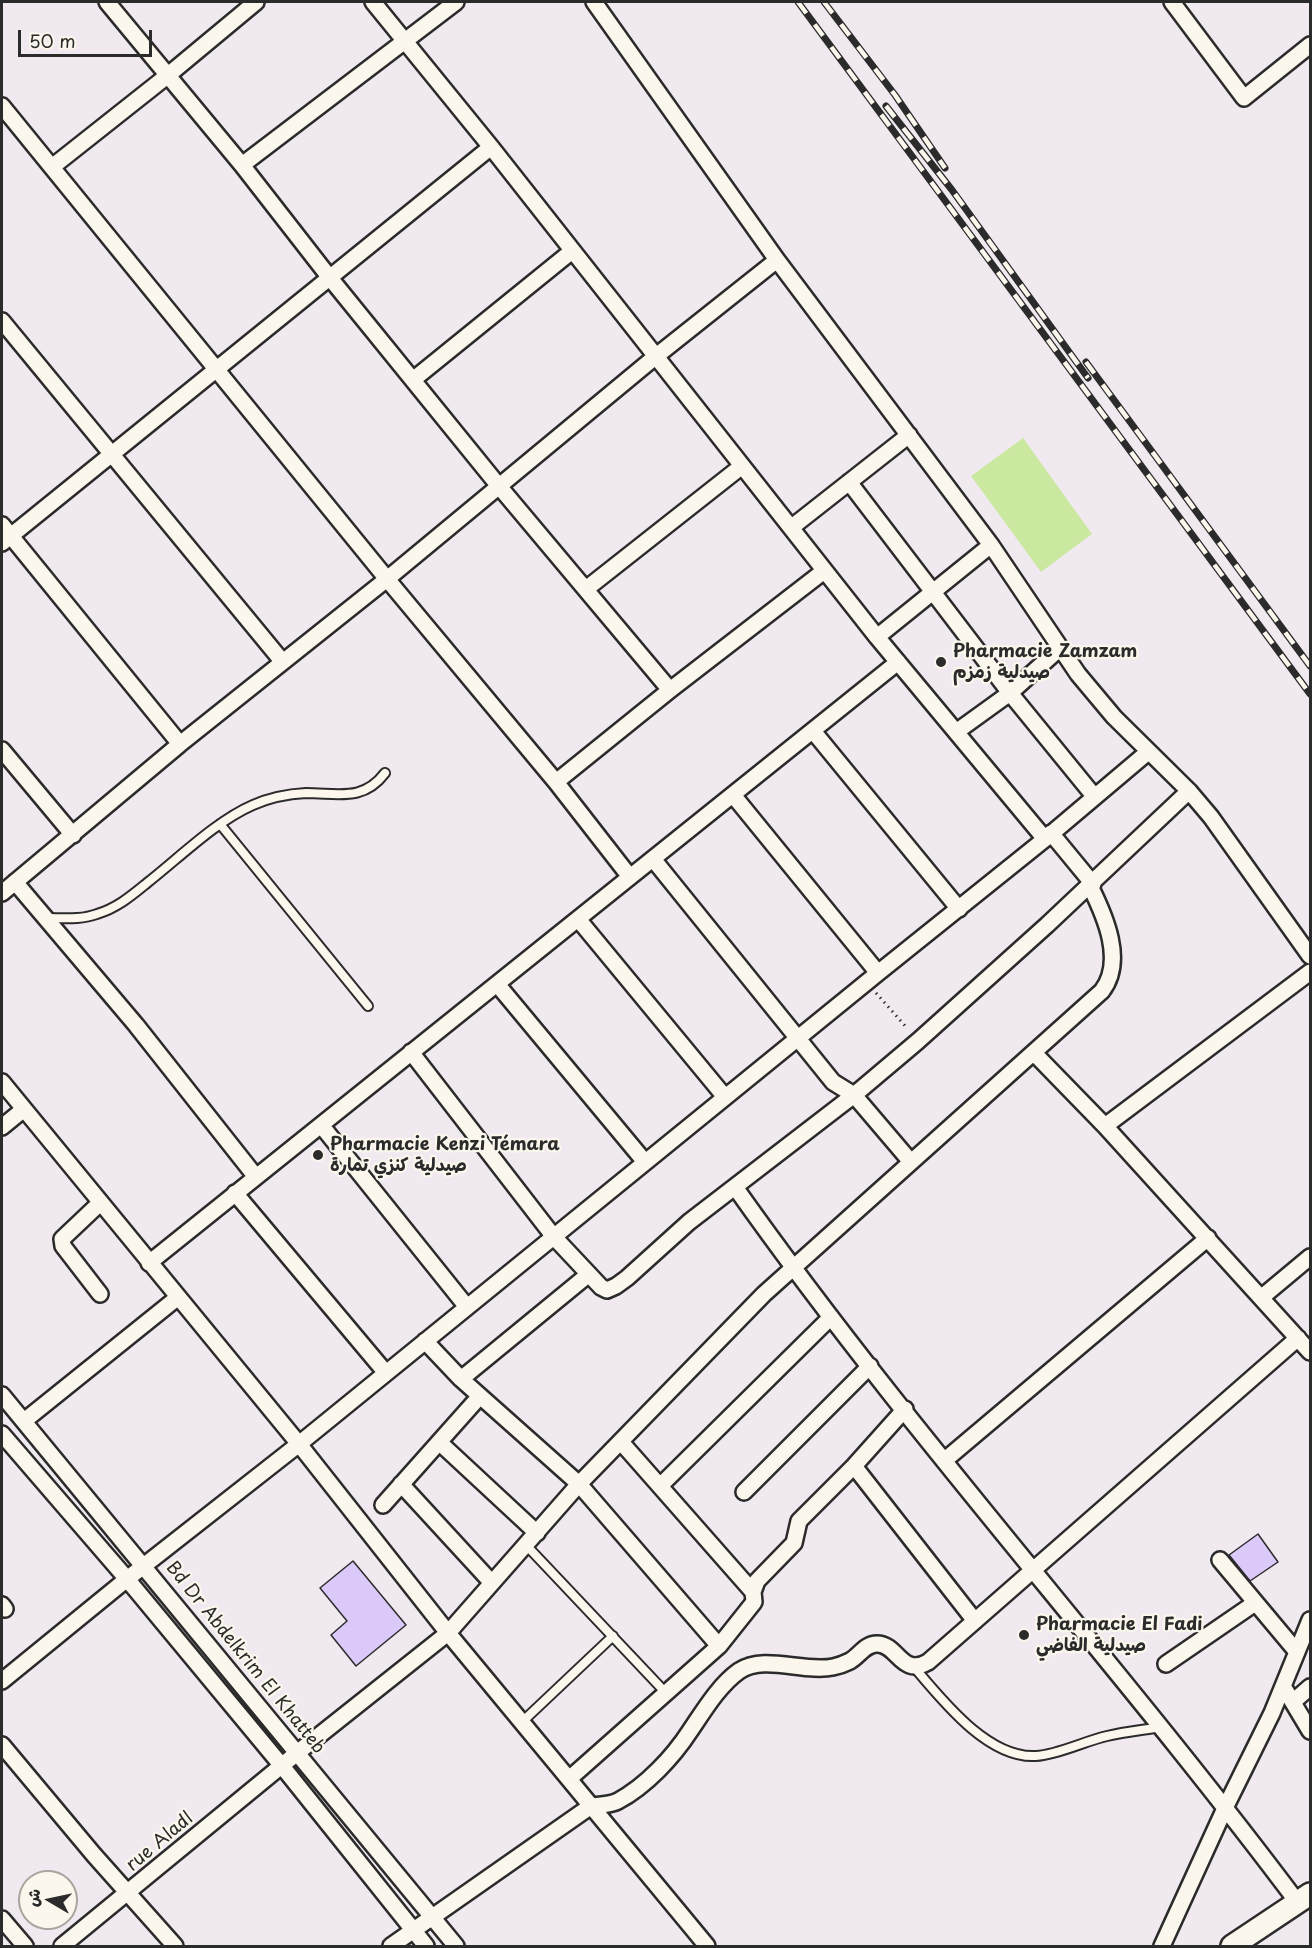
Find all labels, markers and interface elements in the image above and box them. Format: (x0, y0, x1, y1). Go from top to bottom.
scale bar (21, 18, 154, 56)
text: 50 m (29, 27, 76, 54)
place label: Pharmacie Zamzam صيدلية زمزم (953, 641, 1137, 684)
marker: Pharmacie Zamzam صيدلية زمزم (934, 655, 948, 669)
place label: Pharmacie Kenzi Témara صيدلية كنزي تمارة (330, 1134, 560, 1176)
marker: Pharmacie Kenzi Témara صيدلية كنزي تمارة (311, 1148, 325, 1162)
street label: Bd Dr Abdelkrim El Khatteb (161, 1558, 329, 1758)
place label: Pharmacie El Fadi صيدلية الفاضي (1036, 1614, 1202, 1656)
marker: Pharmacie El Fadi صيدلية الفاضي (1017, 1628, 1031, 1642)
street label: rue Aladl (122, 1808, 198, 1876)
north arrow (18, 1870, 78, 1930)
text: ش (19, 1887, 45, 1908)

